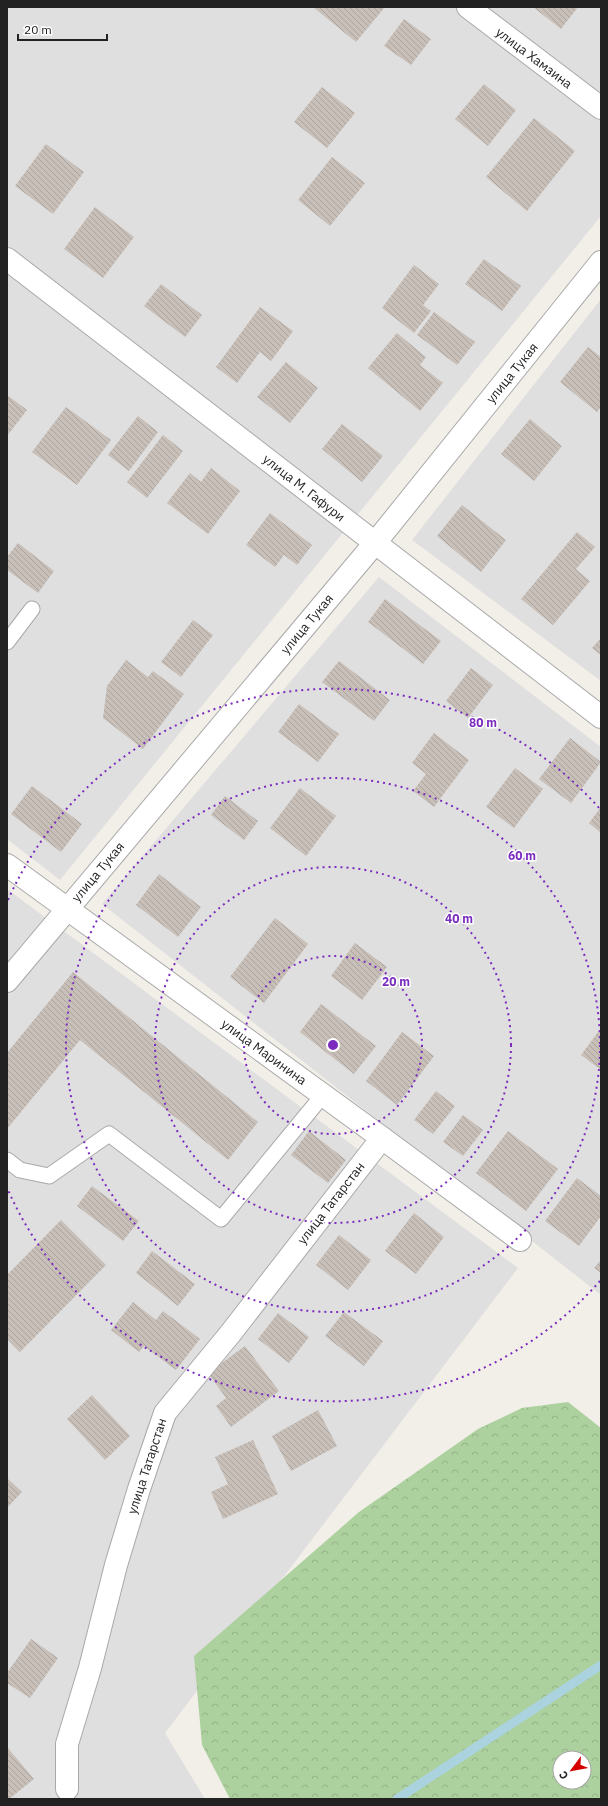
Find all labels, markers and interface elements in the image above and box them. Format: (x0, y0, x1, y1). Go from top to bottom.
scale bar (18, 16, 107, 42)
text: 20 m (24, 22, 52, 37)
street label: улица Хамзина (492, 24, 576, 92)
street label: улица Тукая (482, 339, 542, 407)
street label: улица М. Гафури (259, 451, 349, 525)
street label: улица Тукая (277, 590, 337, 658)
text: 80 m (469, 715, 497, 730)
street label: улица Тукая (68, 838, 128, 906)
text: 60 m (508, 848, 536, 863)
text: 40 m (445, 911, 473, 926)
text: 20 m (382, 974, 410, 989)
street label: улица Маринина (218, 1015, 310, 1089)
centre of rings (326, 1038, 340, 1052)
street label: улица Татарстан (294, 1158, 368, 1248)
street label: улица Татарстан (123, 1416, 171, 1516)
north arrow (552, 1750, 592, 1790)
text: С (556, 1769, 571, 1782)

